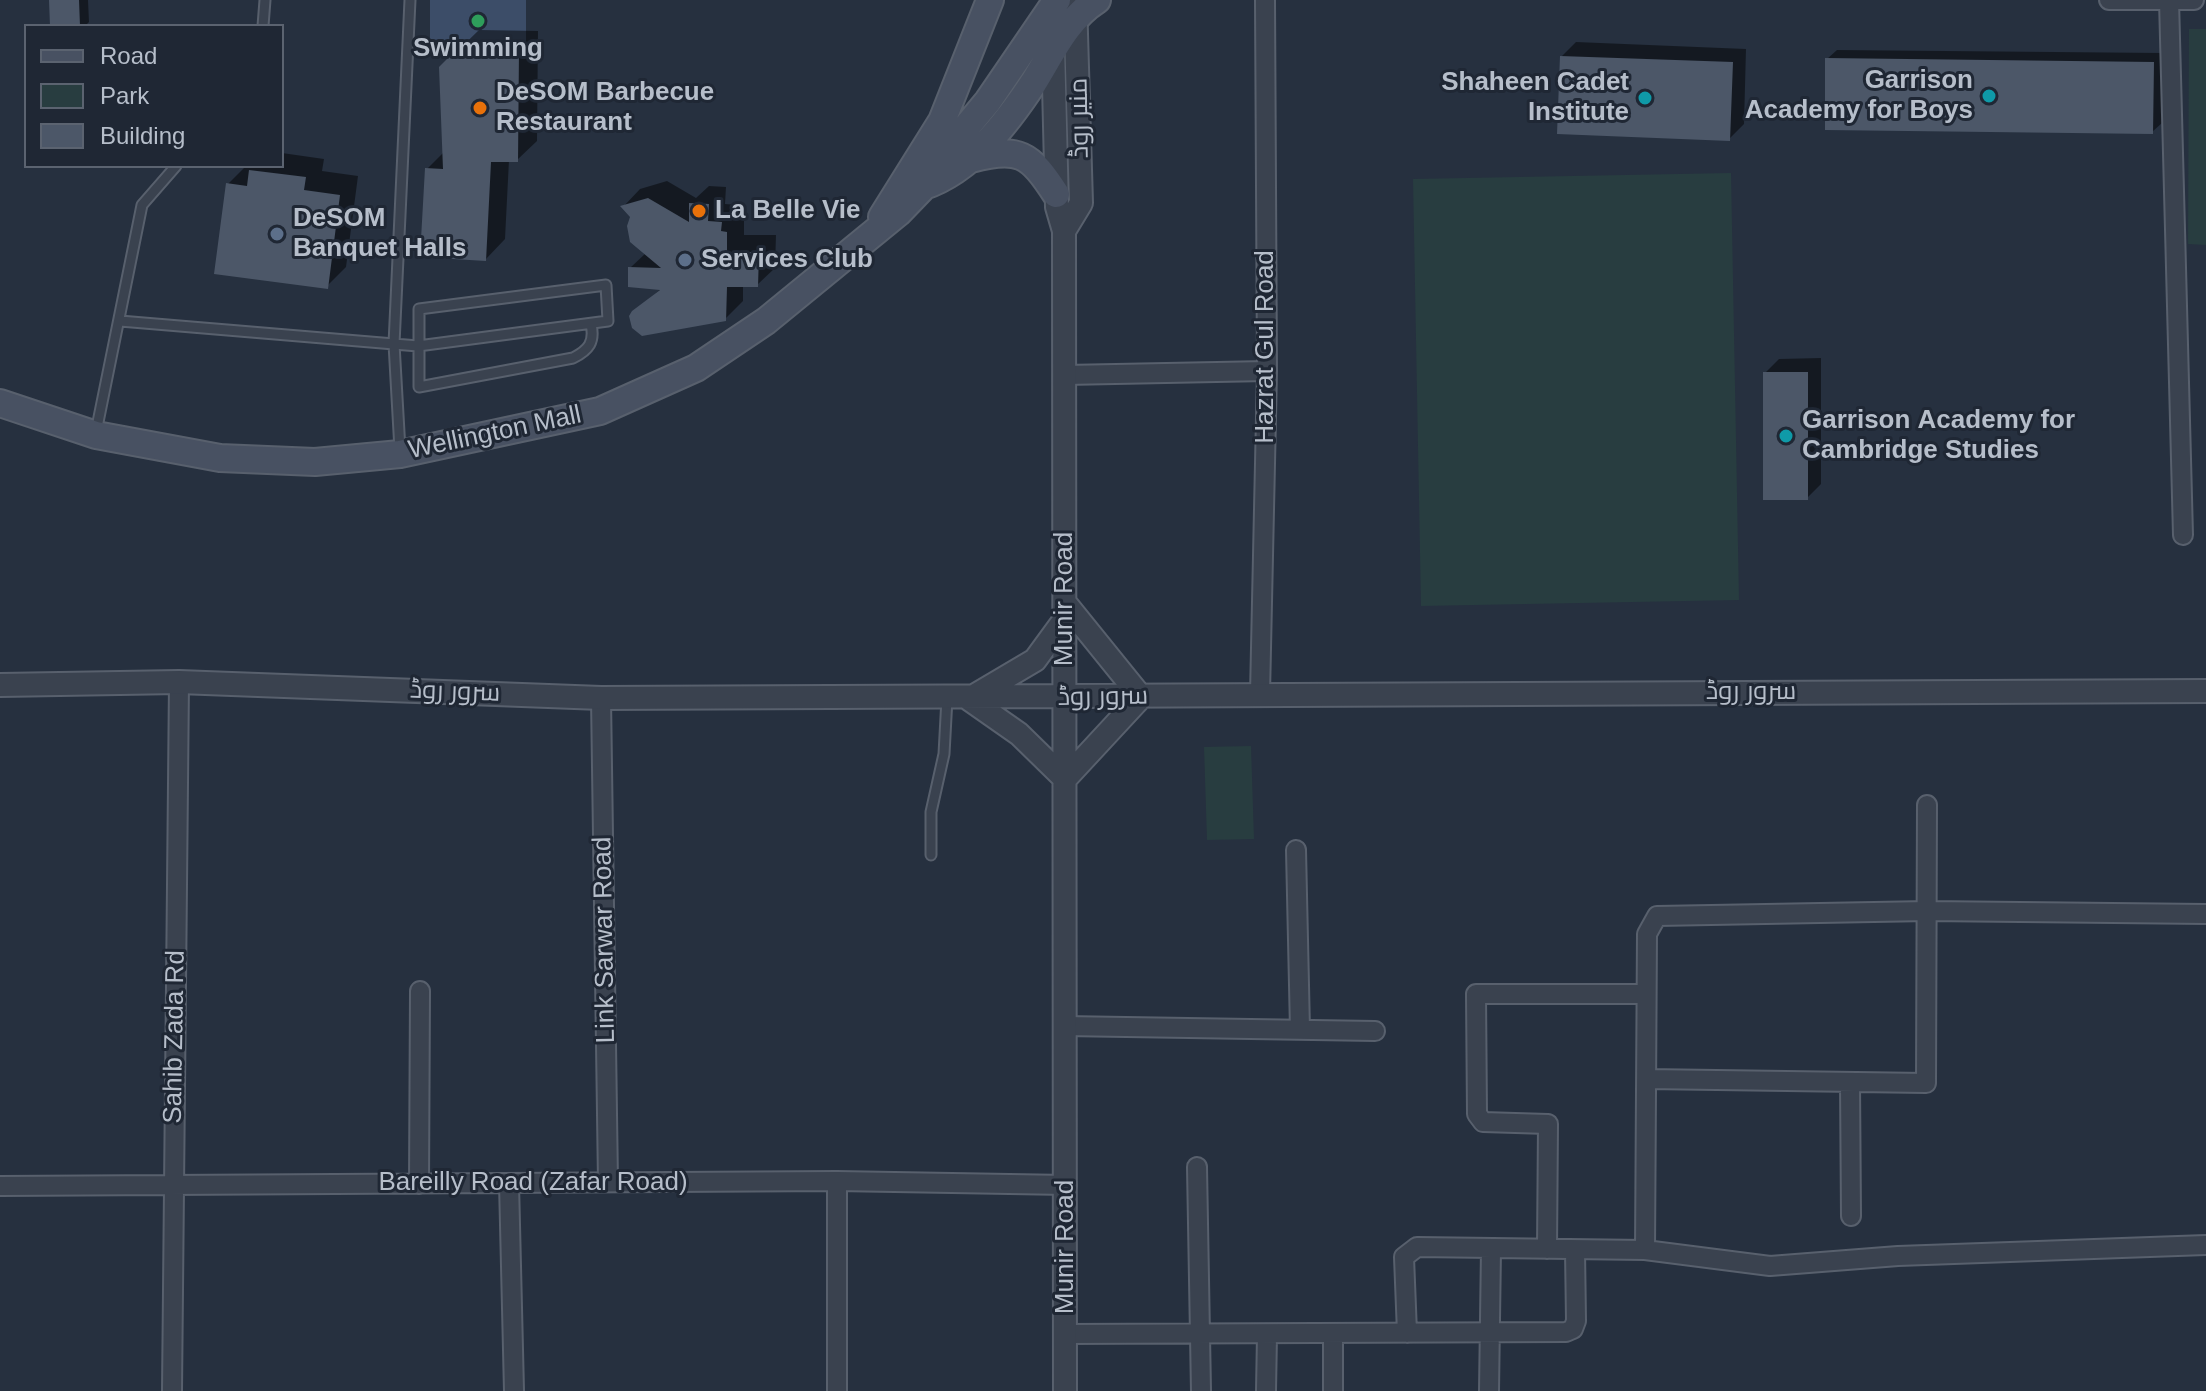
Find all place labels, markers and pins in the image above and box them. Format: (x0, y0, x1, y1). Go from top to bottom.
marker: Swimming (469, 12, 487, 30)
place label: Swimming (413, 33, 543, 65)
place label: Garrison Academy for Boys (1745, 65, 1973, 126)
place label: Shaheen Cadet Institute (1441, 67, 1629, 128)
place label: DeSOM Barbecue Restaurant (496, 77, 714, 138)
marker: Garrison Academy for Boys (1980, 87, 1998, 105)
marker: Shaheen Cadet Institute (1636, 89, 1654, 107)
marker: DeSOM Barbecue Restaurant (471, 99, 489, 117)
place label: La Belle Vie (715, 195, 860, 227)
marker: La Belle Vie (690, 202, 708, 220)
place label: DeSOM Banquet Halls (293, 203, 466, 264)
marker: DeSOM Banquet Halls (268, 225, 286, 243)
place label: Services Club (701, 244, 873, 276)
marker: Services Club (676, 251, 694, 269)
place label: Garrison Academy for Cambridge Studies (1802, 405, 2075, 466)
marker: Garrison Academy for Cambridge Studies (1777, 427, 1795, 445)

